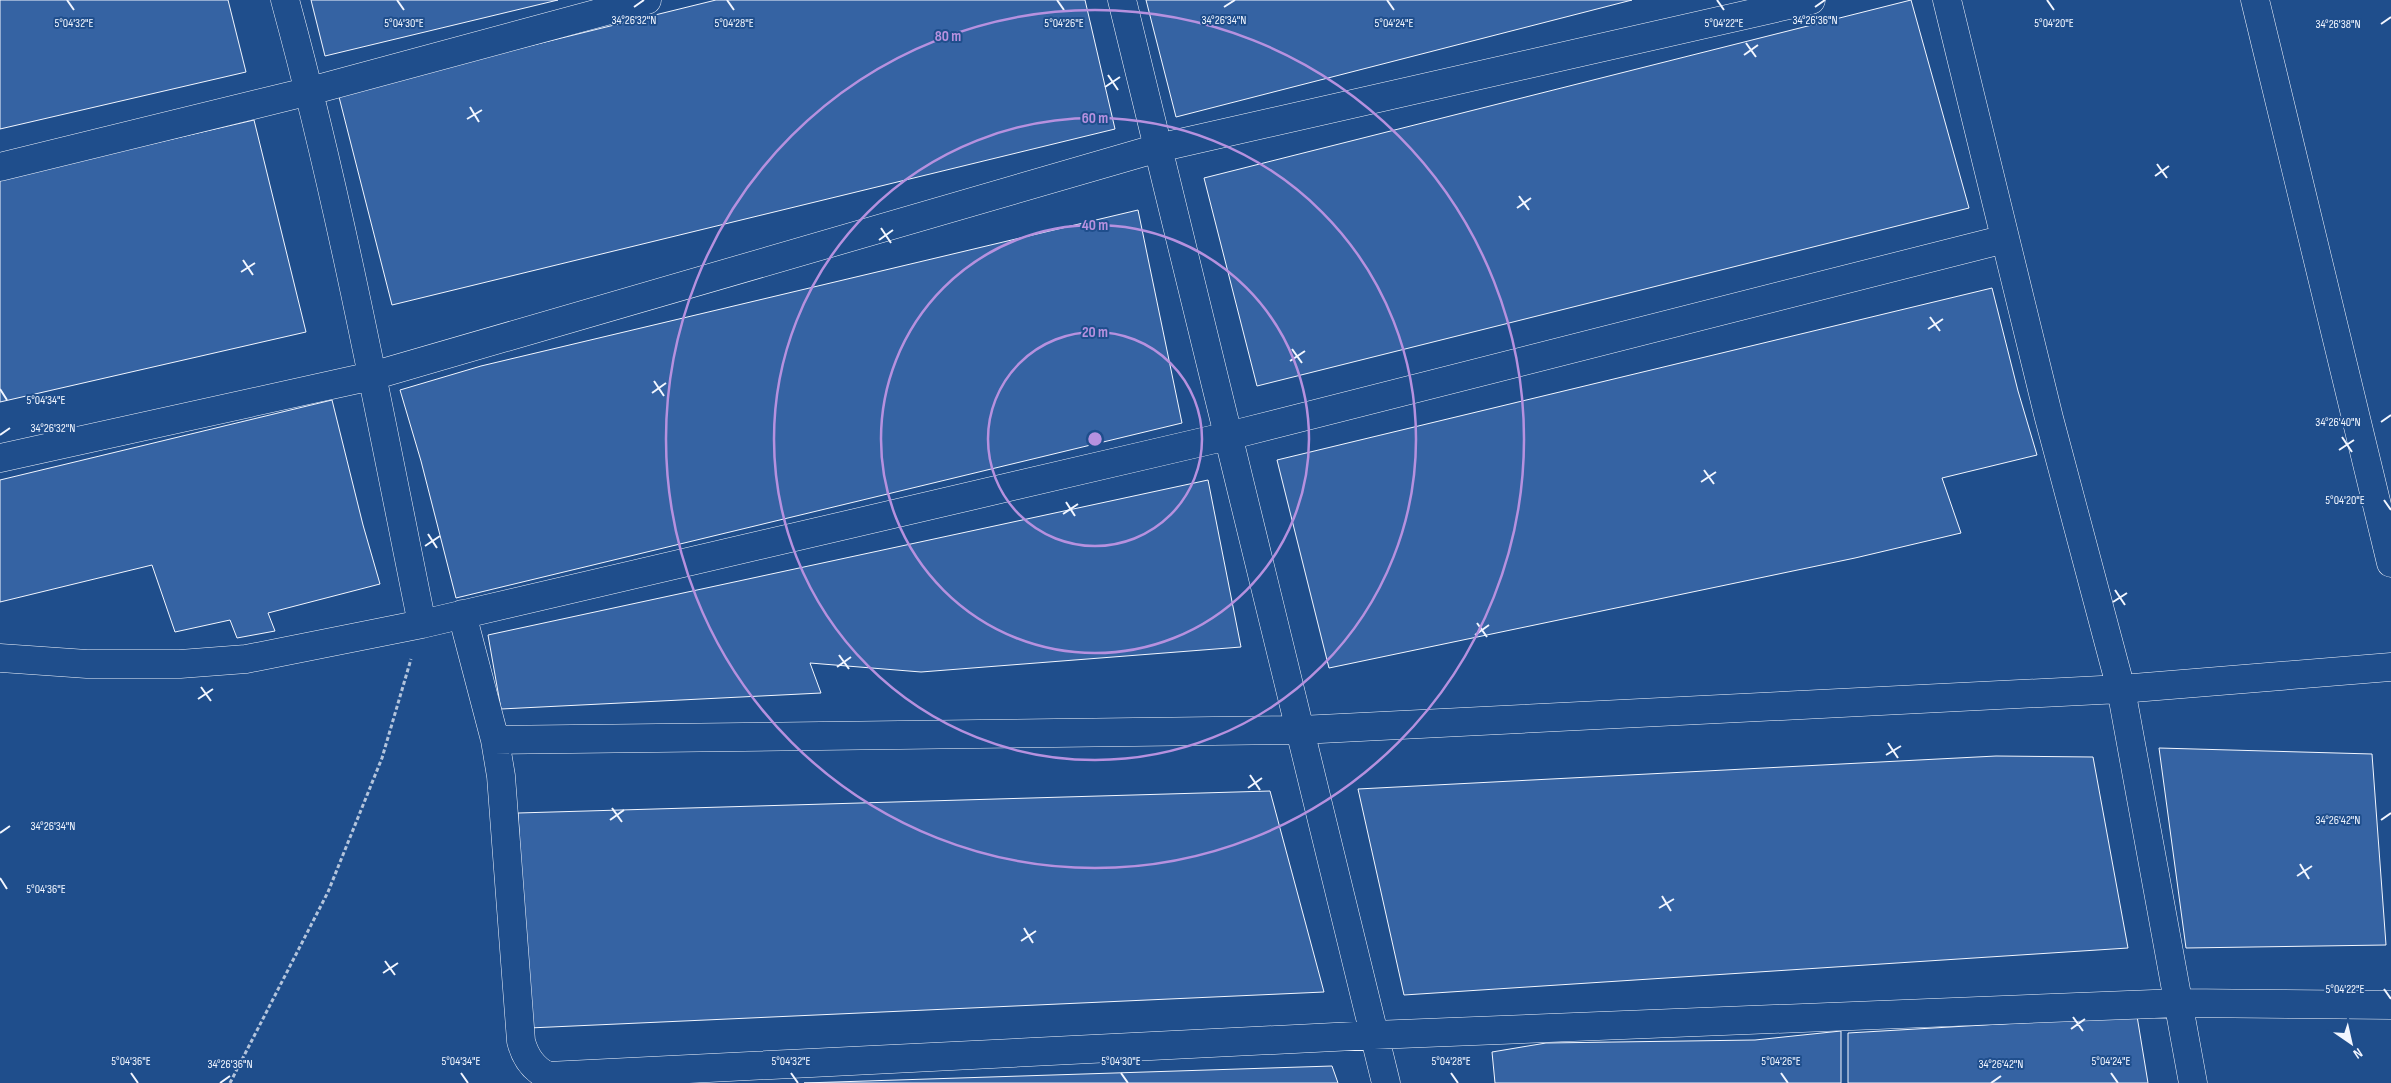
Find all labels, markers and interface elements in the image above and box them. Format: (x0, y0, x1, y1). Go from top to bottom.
text: 34°26'32"N (612, 13, 656, 28)
text: 34°26'34"N (1202, 13, 1246, 28)
text: 34°26'36"N (1792, 13, 1838, 28)
text: 5°04'32"E (54, 16, 94, 31)
text: 5°04'30"E (384, 16, 424, 31)
text: 5°04'28"E (714, 16, 754, 31)
text: 5°04'26"E (1044, 16, 1084, 31)
text: 5°04'24"E (1375, 16, 1414, 31)
text: 5°04'22"E (1705, 16, 1744, 31)
text: 5°04'20"E (2034, 16, 2074, 31)
text: 34°26'38"N (2315, 17, 2361, 32)
text: 80 m (935, 27, 961, 46)
text: 60 m (1082, 109, 1108, 128)
text: 40 m (1082, 216, 1108, 235)
text: 20 m (1082, 323, 1108, 342)
text: 5°04'34"E (26, 393, 66, 408)
text: 34°26'40"N (2315, 415, 2361, 430)
text: 34°26'32"N (31, 421, 75, 436)
centre of rings (1086, 430, 1104, 448)
text: 5°04'20"E (2325, 493, 2365, 508)
text: 34°26'42"N (2316, 813, 2360, 828)
text: 34°26'34"N (31, 819, 75, 834)
text: 5°04'36"E (26, 882, 66, 897)
text: 5°04'22"E (2326, 982, 2365, 997)
north arrow (2326, 1018, 2376, 1068)
text: N (2350, 1044, 2366, 1063)
text: 5°04'36"E (111, 1054, 151, 1069)
text: 5°04'34"E (441, 1054, 481, 1069)
text: 5°04'32"E (771, 1054, 811, 1069)
text: 5°04'30"E (1101, 1054, 1141, 1069)
text: 5°04'28"E (1431, 1054, 1471, 1069)
text: 5°04'26"E (1761, 1054, 1801, 1069)
text: 5°04'24"E (2092, 1054, 2131, 1069)
text: 34°26'36"N (207, 1057, 253, 1072)
text: 34°26'42"N (1979, 1057, 2023, 1072)

